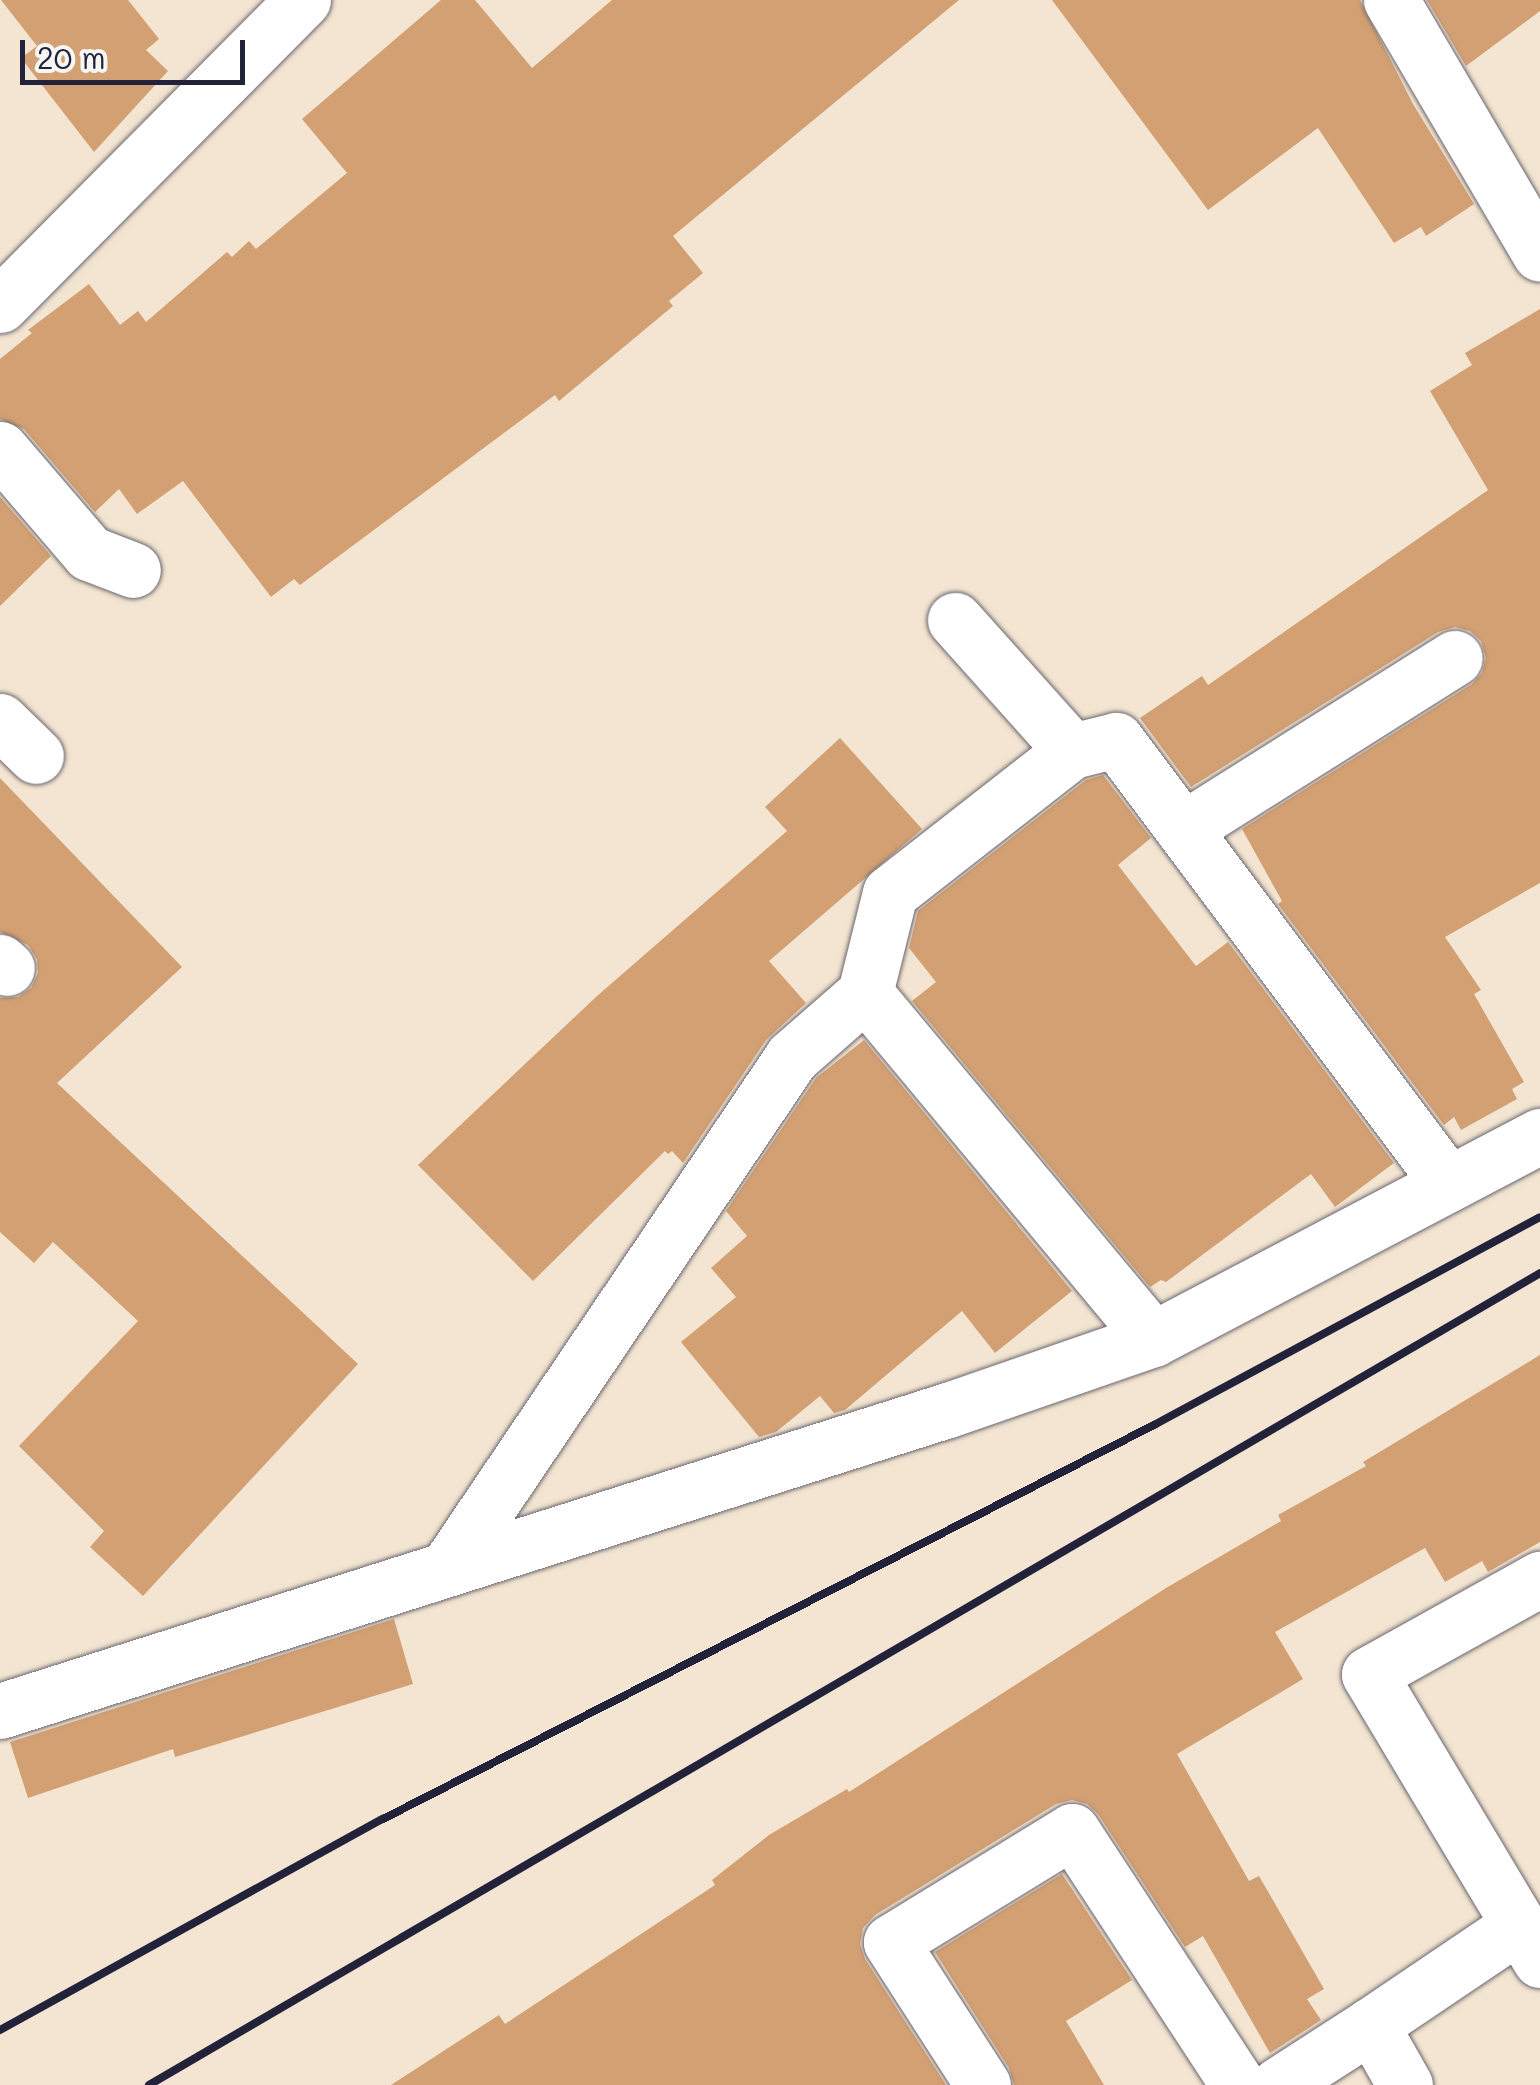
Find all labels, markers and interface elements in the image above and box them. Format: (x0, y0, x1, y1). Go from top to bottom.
scale bar (25, 20, 250, 82)
text: 20 m (37, 37, 106, 77)

